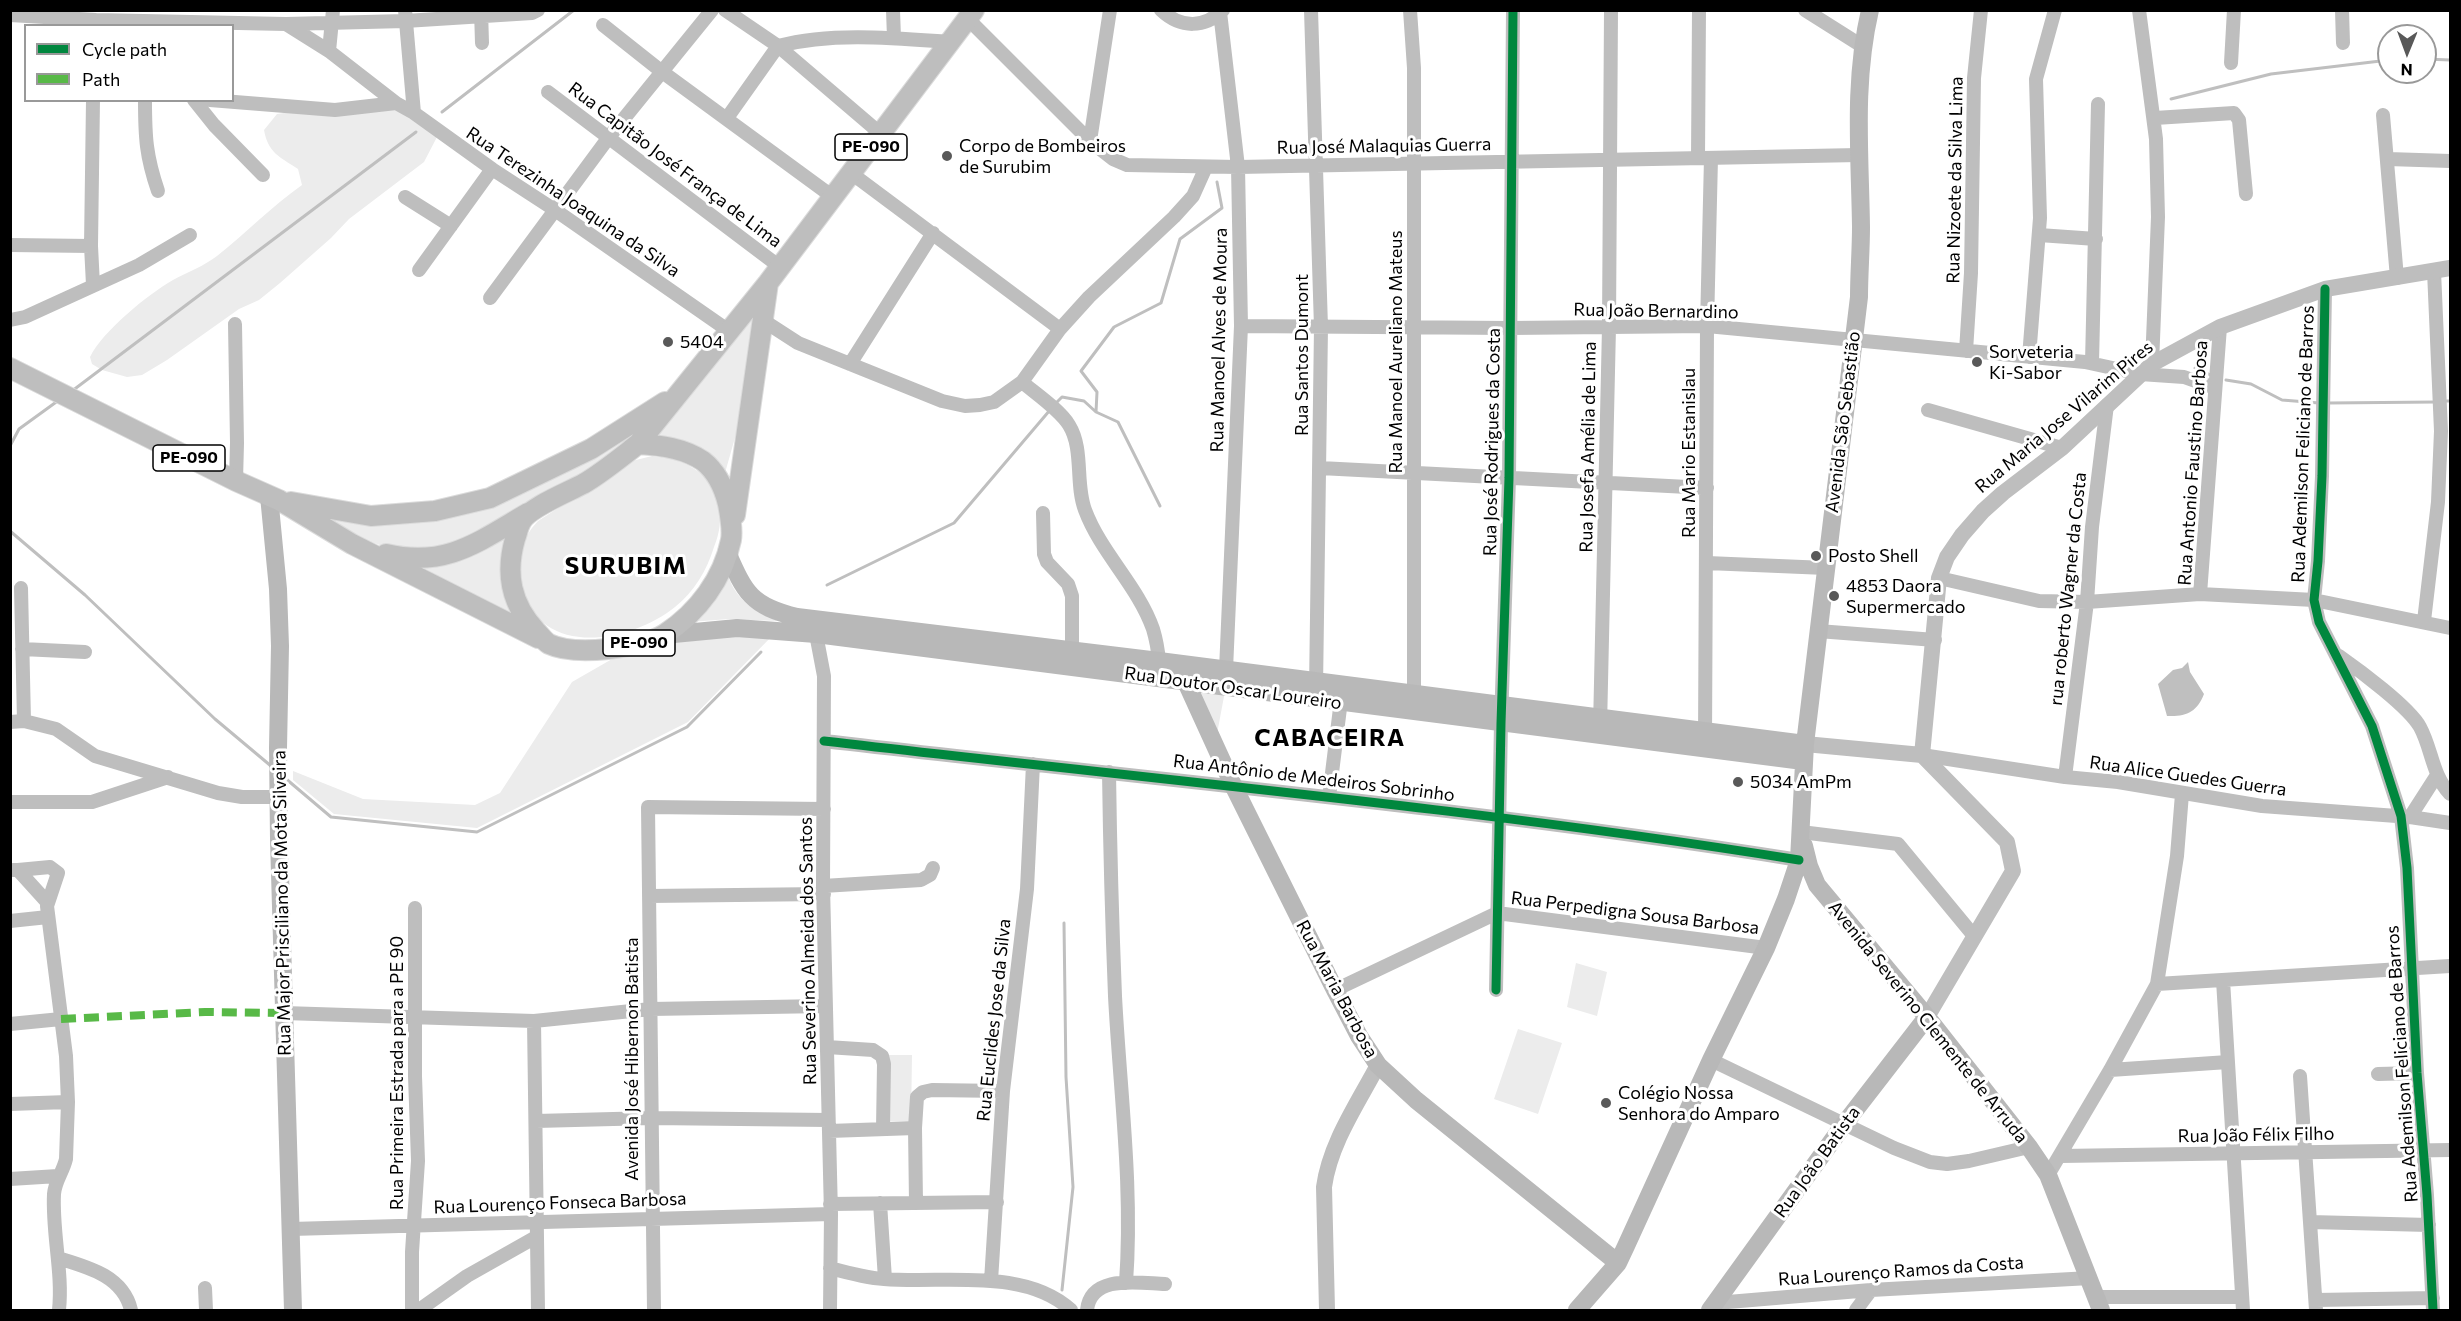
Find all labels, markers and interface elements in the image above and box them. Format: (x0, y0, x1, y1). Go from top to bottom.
legend (24, 24, 234, 102)
north arrow (2377, 24, 2437, 84)
text: Cycle path (82, 38, 167, 60)
text: N (2401, 61, 2413, 80)
text: Path (82, 68, 120, 90)
street label: Rua Nizoete da Silva Lima (1942, 76, 1968, 284)
street label: Rua Capitão José França de Lima (564, 78, 786, 252)
street label: Rua Terezinha Joaquina da Silva (462, 122, 684, 282)
street label: Rua José Malaquias Guerra (1276, 133, 1492, 159)
road number: PE-090 (835, 134, 907, 160)
place label: Corpo de Bombeiros de Surubim (959, 135, 1126, 178)
marker: Corpo de Bombeiros de Surubim (940, 149, 954, 163)
street label: Rua Manoel Alves de Moura (1206, 227, 1232, 453)
street label: Rua Manoel Aureliano Mateus (1385, 230, 1407, 474)
street label: Rua Santos Dumont (1291, 274, 1313, 436)
street label: Rua João Bernardino (1573, 299, 1739, 323)
street label: Rua Ademilson Feliciano de Barros (2287, 305, 2319, 583)
street label: Rua José Rodrigues da Costa (1479, 328, 1505, 556)
street label: Avenida São Sebastião (1821, 330, 1865, 514)
place label: 5404 (680, 331, 724, 353)
marker: 5404 (661, 335, 675, 349)
street label: Rua Maria Jose Vilarim Pires (1971, 336, 2157, 498)
street label: Rua Antonio Faustino Barbosa (2174, 340, 2212, 586)
street label: Rua Josefa Amélia de Lima (1575, 341, 1601, 553)
place label: Sorveteria Ki-Sabor (1989, 341, 2074, 384)
marker: Sorveteria Ki-Sabor (1970, 355, 1984, 369)
street label: Rua Mario Estanislau (1678, 368, 1700, 538)
road number: PE-090 (153, 445, 225, 471)
street label: rua roberto Wagner da Costa (2045, 471, 2091, 707)
place label: Posto Shell (1828, 545, 1919, 567)
marker: Posto Shell (1809, 549, 1823, 563)
district label: SURUBIM (565, 552, 687, 580)
place label: 4853 Daora Supermercado (1846, 575, 1965, 618)
marker: 4853 Daora Supermercado (1827, 589, 1841, 603)
road number: PE-090 (603, 630, 675, 656)
street label: Rua Doutor Oscar Loureiro (1123, 662, 1343, 714)
district label: CABACEIRA (1254, 724, 1406, 752)
street label: Rua Major Prisciliano da Mota Silveira (269, 750, 295, 1056)
street label: Rua Antônio de Medeiros Sobrinho (1172, 750, 1456, 806)
street label: Rua Alice Guedes Guerra (2088, 751, 2288, 801)
place label: 5034 AmPm (1750, 771, 1852, 793)
marker: 5034 AmPm (1731, 775, 1745, 789)
street label: Rua Severino Almeida dos Santos (795, 817, 821, 1085)
street label: Rua Perpedigna Sousa Barbosa (1510, 887, 1760, 939)
street label: Avenida Severino Clemente de Arruda (1824, 897, 2032, 1147)
street label: Rua Maria Barbosa (1292, 916, 1382, 1062)
street label: Rua Euclides Jose da Silva (973, 918, 1015, 1122)
street label: Rua Ademilson Feliciano de Barros (2382, 925, 2422, 1203)
street label: Rua Primeira Estrada para a PE 90 (386, 936, 408, 1210)
street label: Avenida José Hibernon Batista (621, 937, 643, 1181)
place label: Colégio Nossa Senhora do Amparo (1618, 1082, 1780, 1124)
marker: Colégio Nossa Senhora do Amparo (1599, 1096, 1613, 1110)
street label: Rua João Batista (1769, 1102, 1865, 1222)
street label: Rua João Félix Filho (2178, 1123, 2334, 1147)
street label: Rua Lourenço Fonseca Barbosa (433, 1188, 687, 1218)
street label: Rua Lourenço Ramos da Costa (1777, 1252, 2025, 1290)

